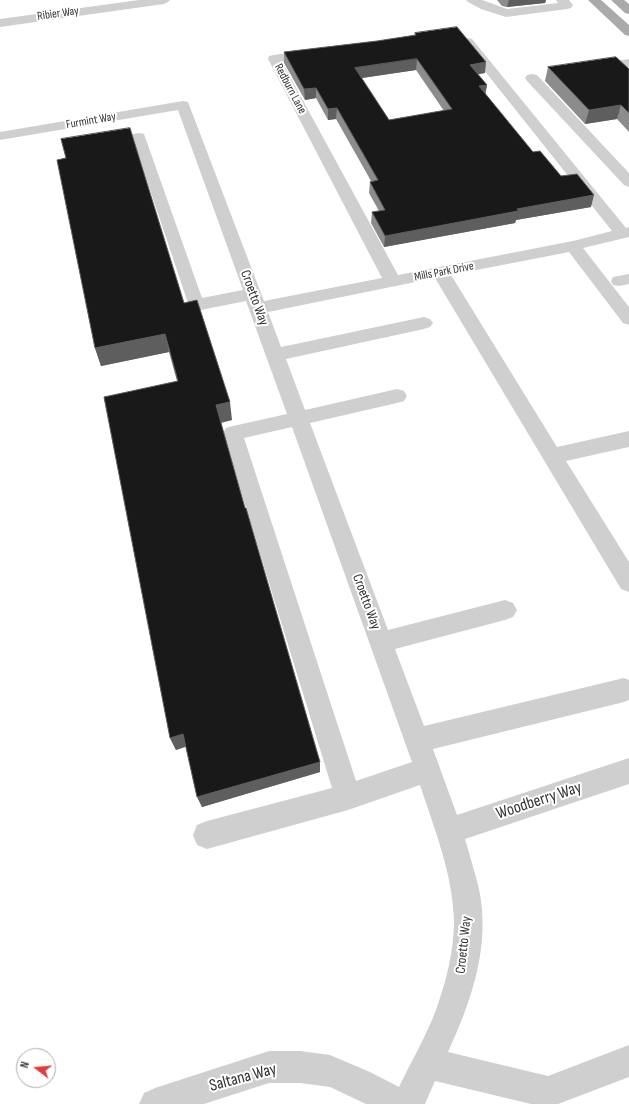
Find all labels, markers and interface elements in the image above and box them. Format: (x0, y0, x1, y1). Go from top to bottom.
street label: Ribier Way (36, 4, 80, 24)
street label: Redburn Lane (271, 61, 309, 117)
street label: Furmint Way (65, 110, 117, 132)
street label: Mills Park Drive (413, 259, 475, 285)
street label: Croetto Way (236, 268, 272, 328)
street label: Croetto Way (348, 572, 384, 632)
street label: Woodberry Way (494, 778, 584, 824)
street label: Croetto Way (453, 915, 475, 975)
north arrow (16, 1048, 56, 1088)
street label: Saltana Way (207, 1059, 279, 1097)
text: N (18, 1060, 32, 1069)

